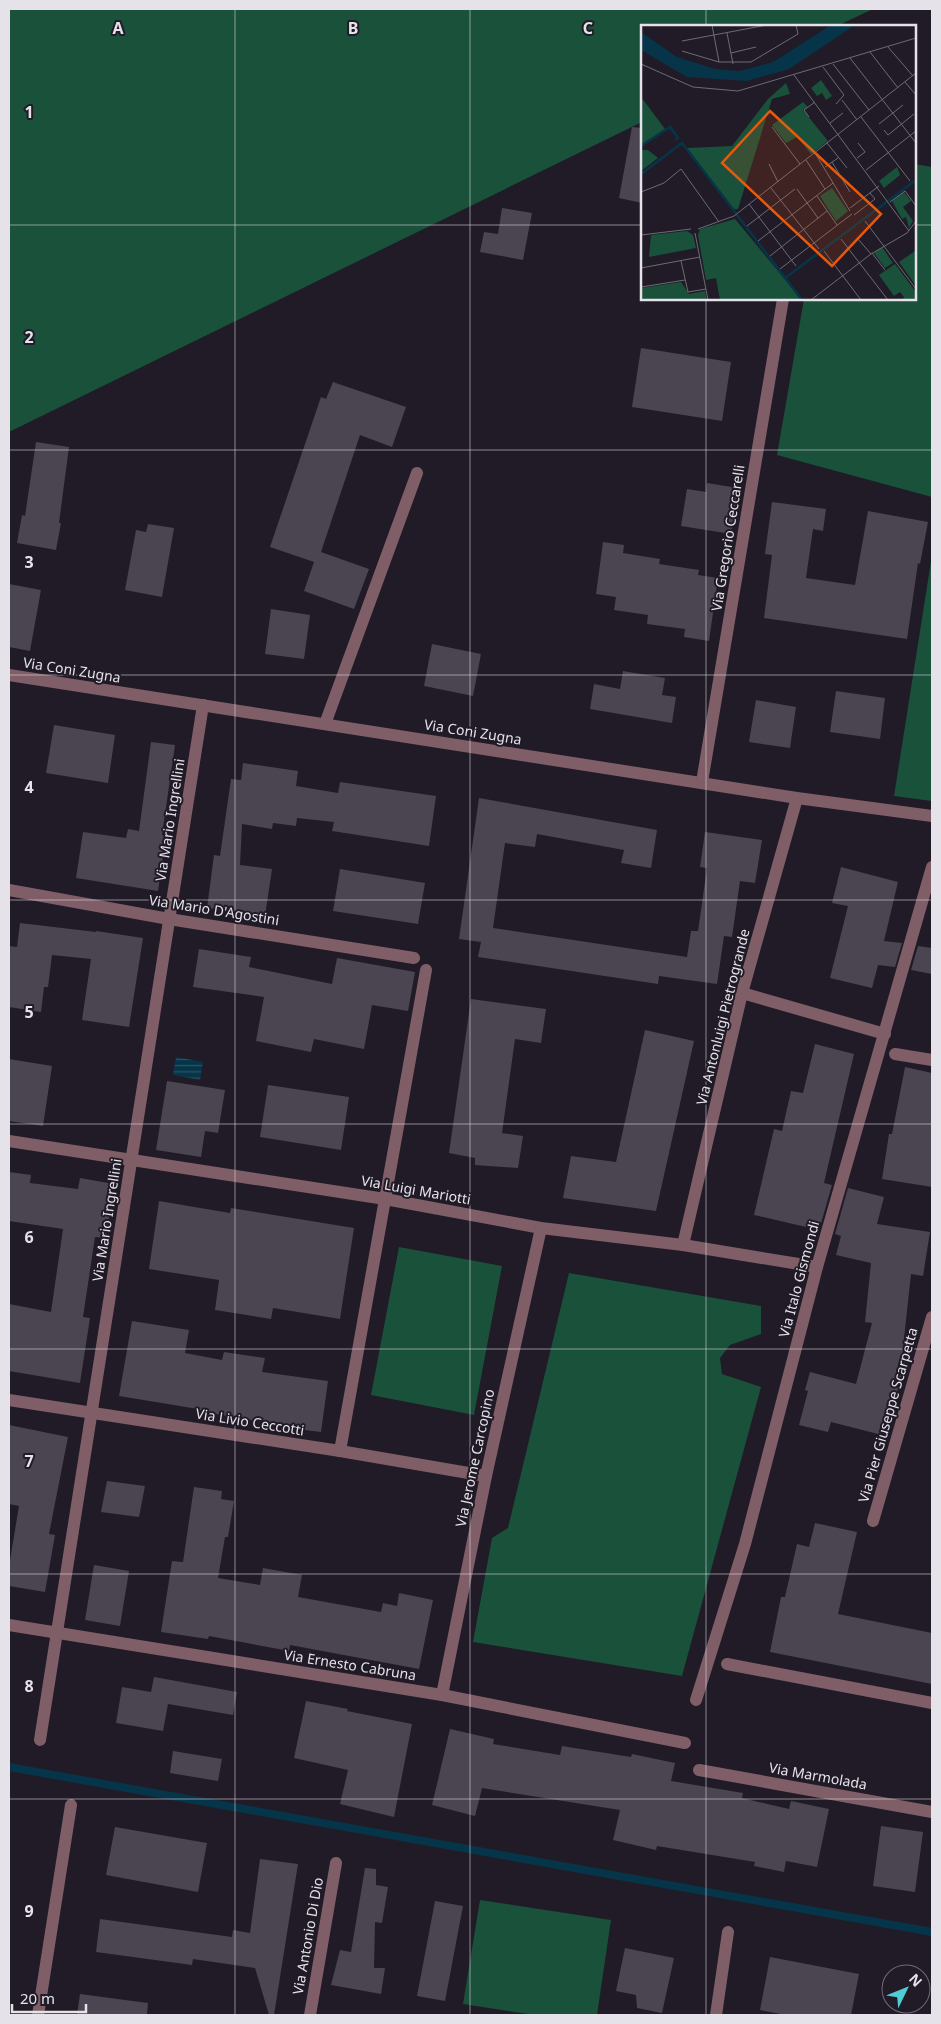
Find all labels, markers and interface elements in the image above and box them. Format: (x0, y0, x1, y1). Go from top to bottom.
text: A (112, 17, 124, 39)
text: B (348, 17, 358, 39)
text: C (583, 17, 593, 39)
inset map (641, 25, 916, 300)
text: 1 (24, 101, 34, 123)
text: 2 (24, 326, 34, 348)
street label: Via Gregorio Ceccarelli (707, 463, 748, 612)
text: 3 (24, 551, 34, 573)
street label: Via Coni Zugna (22, 652, 122, 687)
street label: Via Coni Zugna (423, 714, 523, 749)
street label: Via Mario Ingrellini (150, 757, 189, 883)
text: 4 (24, 776, 34, 798)
street label: Via Mario D'Agostini (148, 890, 281, 929)
street label: Via Antonluigi Pietrogrande (691, 927, 754, 1107)
text: 5 (24, 1001, 34, 1023)
street label: Via Mario Ingrellini (87, 1157, 126, 1283)
street label: Via Luigi Mariotti (360, 1171, 472, 1209)
street label: Via Italo Gismondi (774, 1219, 823, 1339)
text: 6 (24, 1226, 34, 1248)
street label: Via Pier Giuseppe Scarpetta (853, 1325, 922, 1505)
street label: Via Jerome Carcopino (451, 1387, 498, 1529)
street label: Via Livio Ceccotti (194, 1404, 306, 1439)
text: 7 (24, 1450, 34, 1472)
street label: Via Ernesto Cabruna (283, 1645, 418, 1684)
text: 8 (24, 1675, 34, 1697)
street label: Via Marmolada (768, 1758, 869, 1793)
street label: Via Antonio Di Dio (288, 1876, 327, 1996)
text: 9 (24, 1900, 34, 1922)
north arrow (881, 1964, 931, 2014)
text: N (905, 1969, 927, 1990)
scale bar (12, 1982, 86, 2014)
text: 20 m (20, 1988, 55, 2008)

